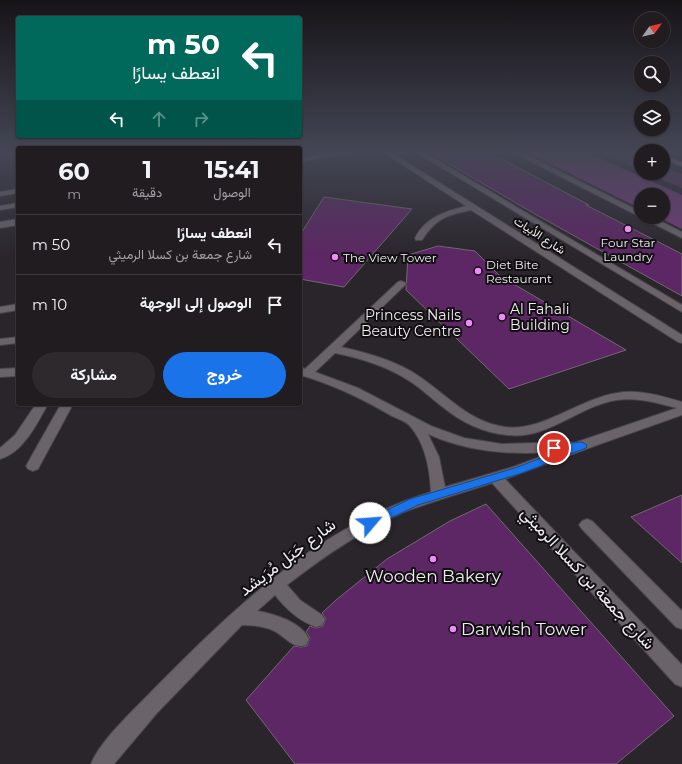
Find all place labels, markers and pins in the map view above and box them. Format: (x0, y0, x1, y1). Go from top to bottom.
marker: Four Star Laundry (623, 224, 633, 234)
place label: Four Star Laundry (601, 235, 656, 264)
place label: The View Tower (343, 250, 437, 265)
marker: The View Tower (330, 252, 340, 262)
place label: Diet Bite Restaurant (486, 257, 552, 286)
marker: Diet Bite Restaurant (473, 266, 483, 276)
place label: Al Fahali Building (510, 300, 570, 334)
place label: Princess Nails Beauty Centre (361, 306, 461, 340)
marker: Al Fahali Building (497, 312, 507, 322)
marker: Princess Nails Beauty Centre (464, 318, 474, 328)
pin (537, 431, 571, 465)
marker: Wooden Bakery (428, 554, 438, 564)
place label: Wooden Bakery (365, 566, 502, 586)
place label: Darwish Tower (461, 619, 587, 639)
marker: Darwish Tower (448, 624, 458, 634)

